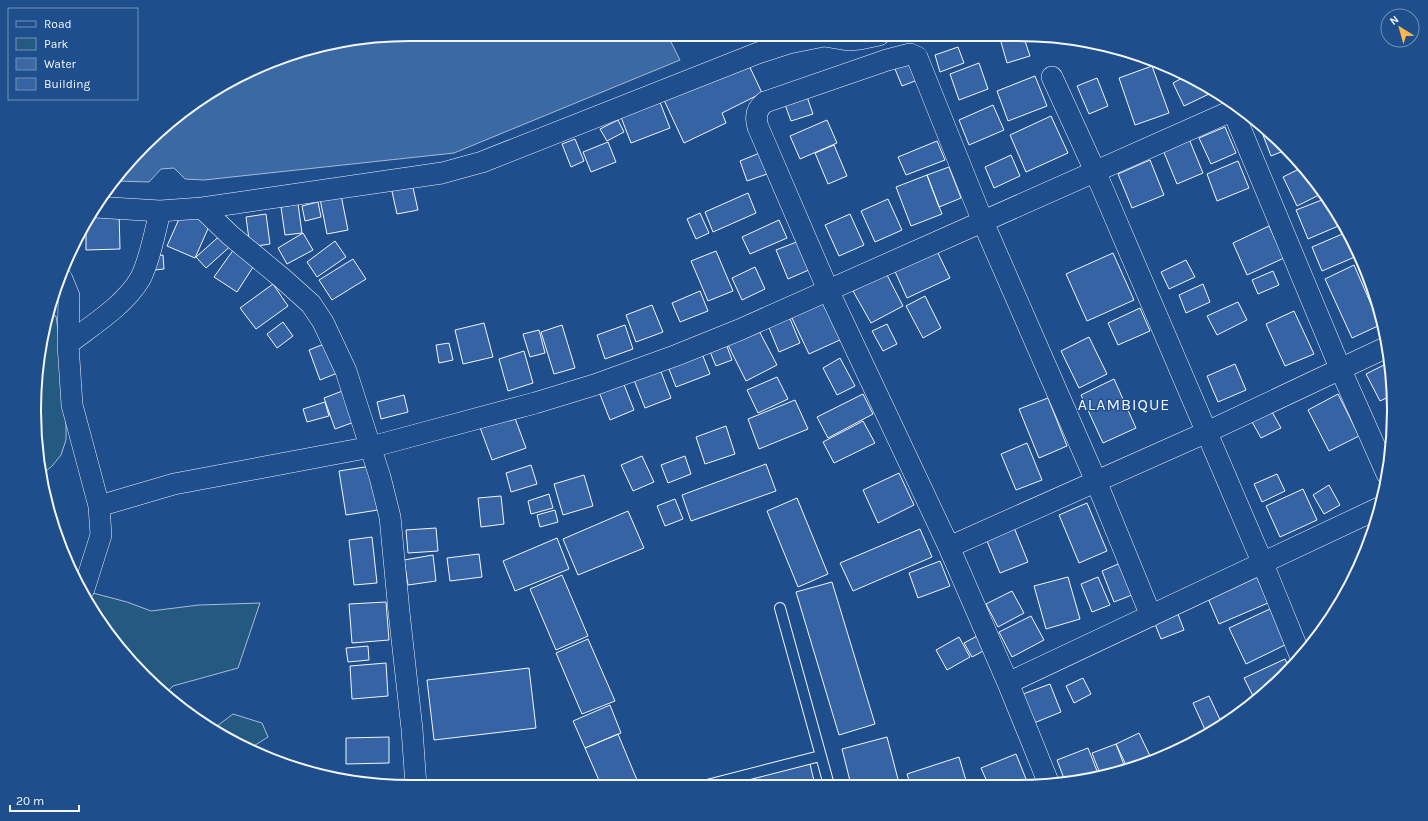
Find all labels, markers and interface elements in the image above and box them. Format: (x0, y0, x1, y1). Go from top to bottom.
legend (8, 8, 138, 100)
north arrow (1380, 8, 1420, 48)
text: N (1387, 13, 1401, 28)
text: Road (44, 17, 72, 31)
text: Park (44, 37, 69, 51)
text: Water (44, 57, 77, 71)
text: Building (44, 77, 91, 91)
district label: ALAMBIQUE (1078, 395, 1170, 414)
scale bar (10, 787, 79, 813)
text: 20 m (16, 794, 44, 808)

